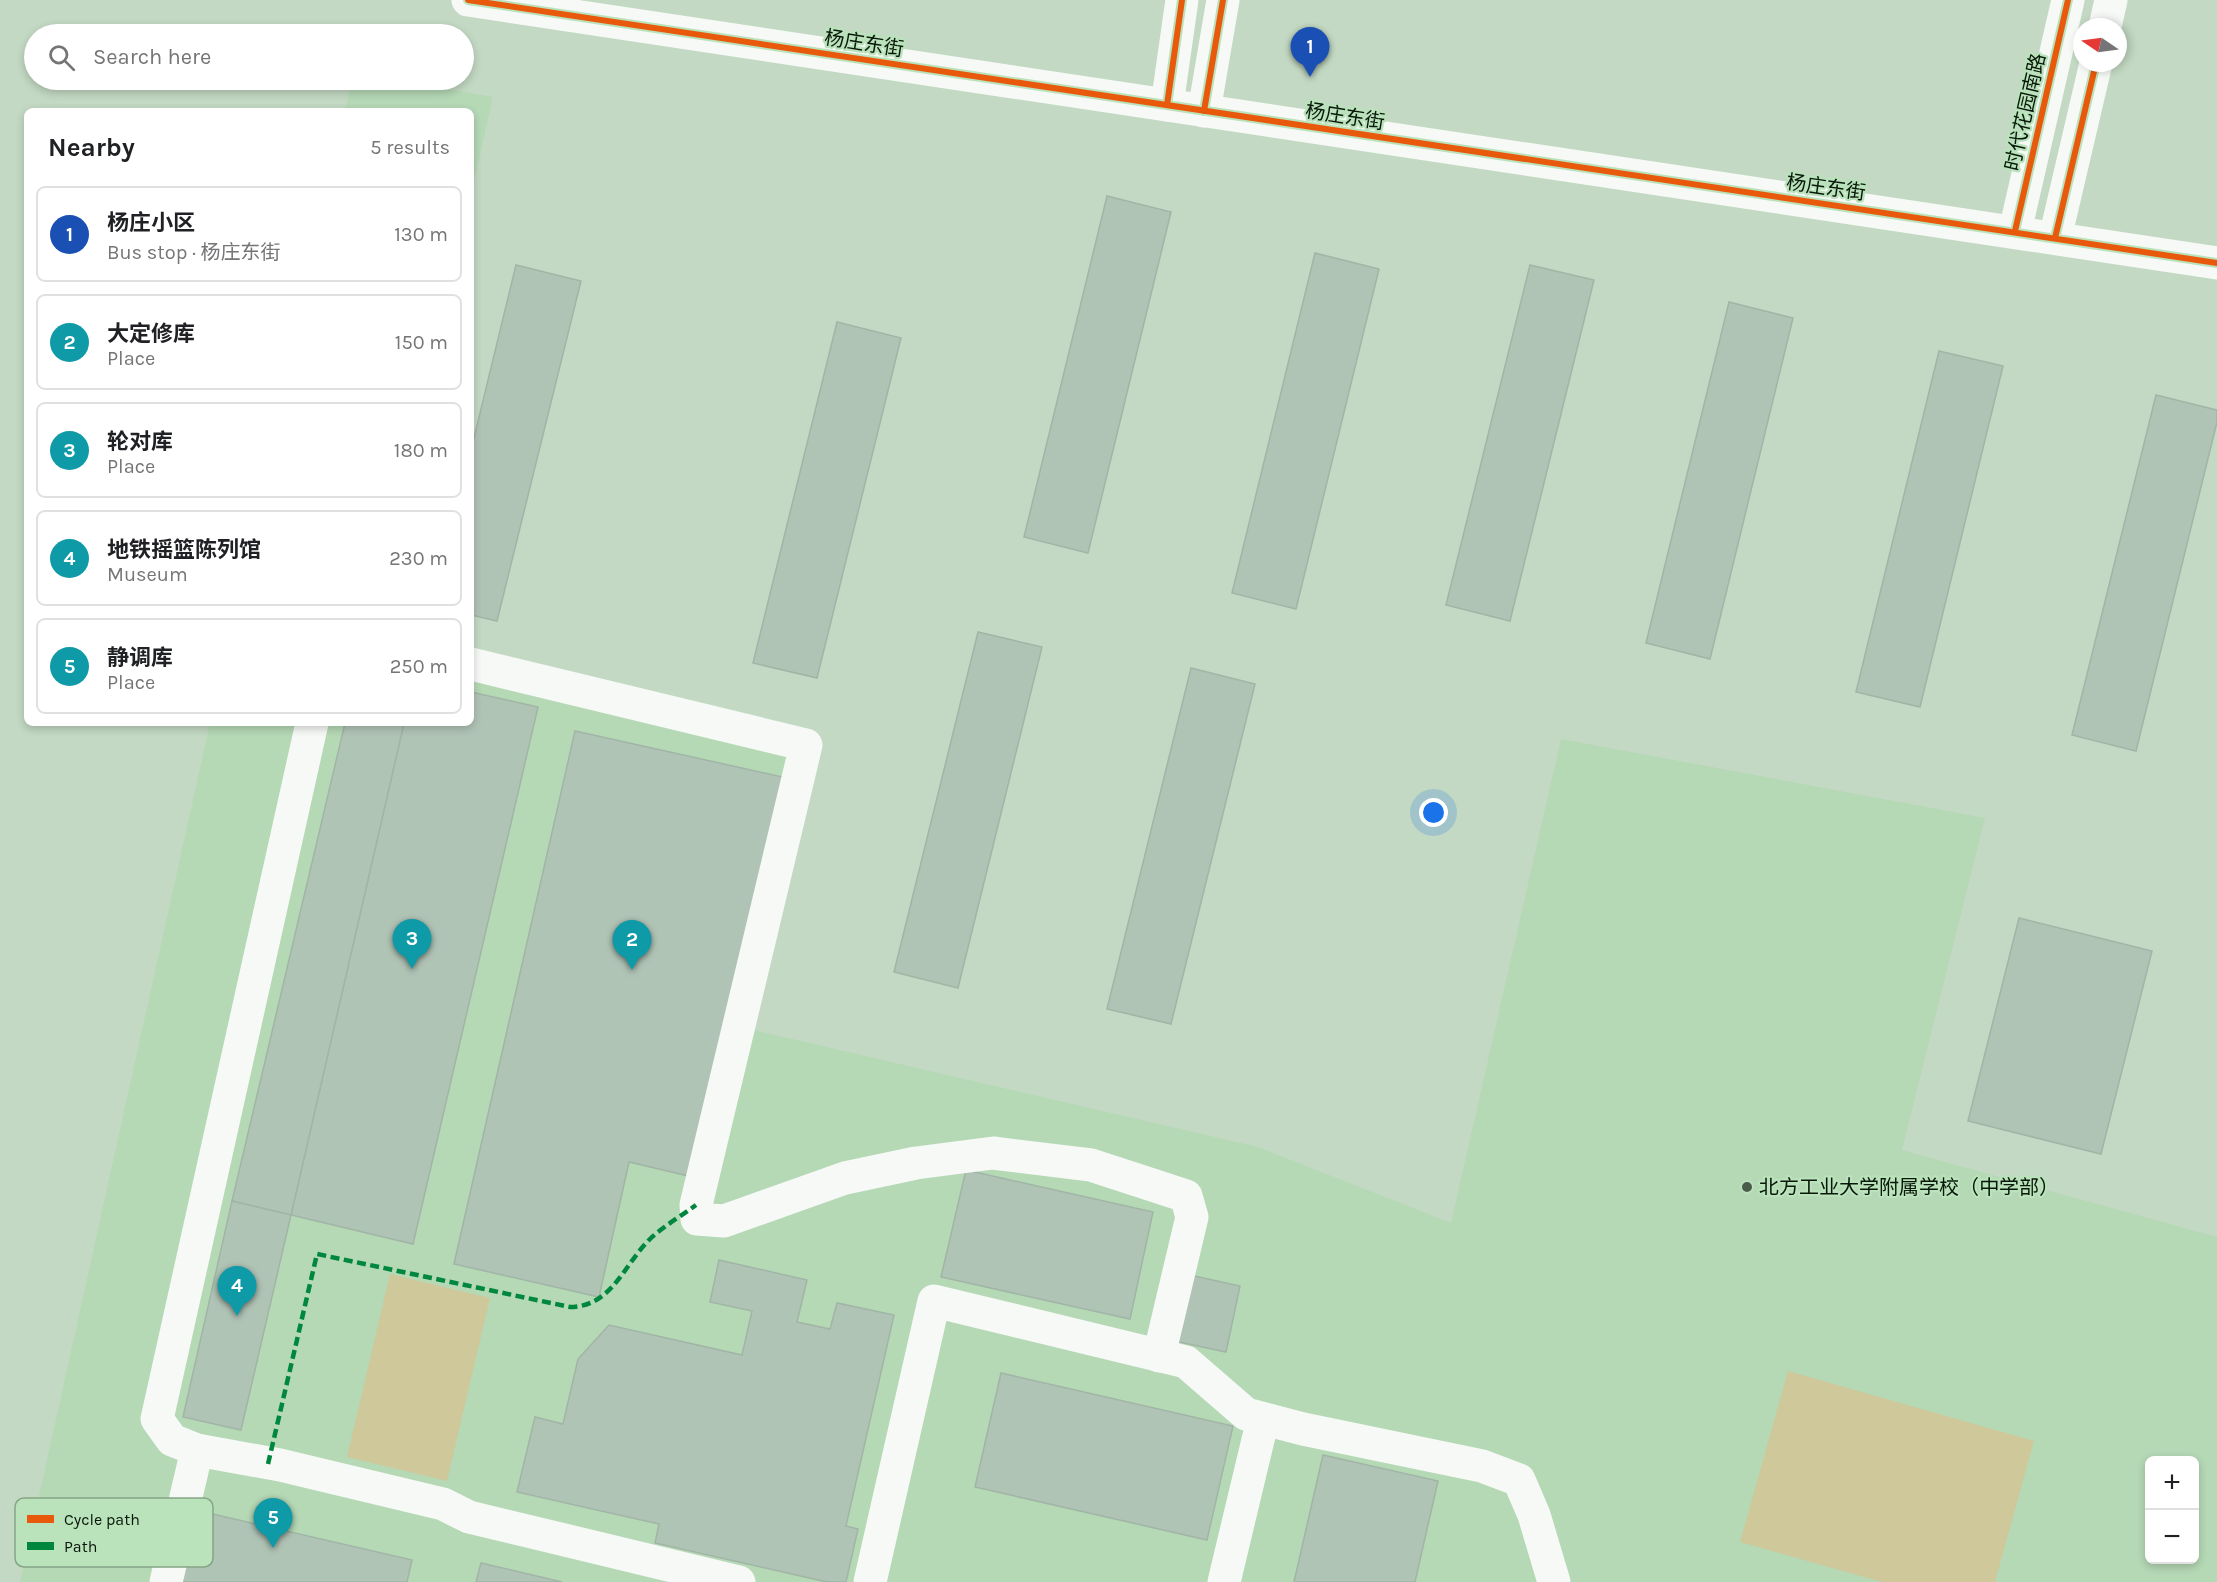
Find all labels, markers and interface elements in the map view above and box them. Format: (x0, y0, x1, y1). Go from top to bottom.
north arrow (2073, 18, 2127, 72)
search box (24, 24, 474, 90)
street label: 杨庄东街 (823, 26, 905, 61)
pin: 1 (1290, 28, 1330, 77)
icon: search (45, 41, 78, 74)
text: Search here (93, 44, 211, 70)
street label: 时代花园南路 (2001, 51, 2050, 173)
street label: 杨庄东街 (1304, 99, 1386, 134)
text: Nearby (48, 132, 135, 163)
text: 5 results (370, 136, 450, 159)
street label: 杨庄东街 (1785, 171, 1867, 204)
text: 杨庄小区 (107, 210, 195, 236)
text: 1 (66, 223, 73, 246)
text: 130 m (394, 223, 448, 246)
text: Bus stop · 杨庄东街 (107, 241, 281, 264)
text: 大定修库 (107, 321, 195, 347)
text: 2 (63, 331, 76, 354)
text: 150 m (395, 331, 448, 354)
text: Place (107, 347, 155, 370)
text: 轮对库 (107, 429, 173, 455)
text: 3 (63, 439, 76, 462)
text: 180 m (394, 439, 448, 462)
text: Place (107, 455, 155, 478)
text: 地铁摇篮陈列馆 (107, 537, 261, 563)
text: 4 (64, 547, 75, 570)
text: 230 m (389, 547, 448, 570)
text: Museum (107, 563, 188, 586)
text: 静调库 (107, 645, 173, 671)
text: 5 (64, 655, 75, 678)
text: 250 m (390, 655, 448, 678)
text: Place (107, 671, 155, 694)
your location (1419, 798, 1448, 827)
pin: 3 (392, 920, 432, 969)
pin: 2 (612, 920, 652, 970)
place label: 北方工业大学附属学校（中学部） (1759, 1176, 2059, 1199)
marker: 北方工业大学附属学校（中学部） (1740, 1180, 1754, 1194)
pin: 4 (218, 1266, 256, 1316)
map controls (2145, 1456, 2199, 1564)
button: + (2145, 1456, 2199, 1510)
legend (15, 1498, 213, 1567)
pin: 5 (254, 1498, 292, 1548)
text: Cycle path (64, 1510, 140, 1529)
button: − (2145, 1510, 2199, 1564)
text: Path (64, 1537, 97, 1556)

